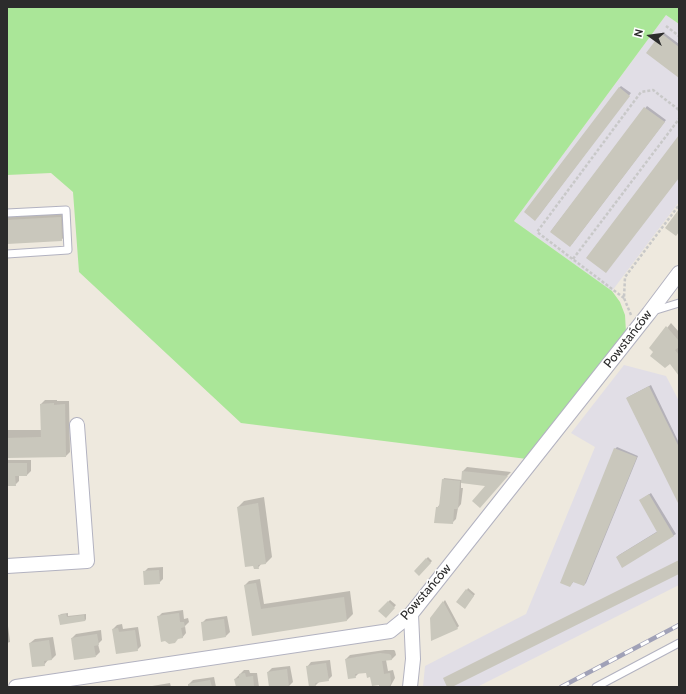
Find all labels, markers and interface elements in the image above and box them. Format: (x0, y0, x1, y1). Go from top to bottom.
north arrow (630, 16, 670, 56)
text: N (631, 28, 646, 39)
street label: Powstańców (600, 307, 656, 371)
street label: Powstańców (397, 561, 455, 623)

